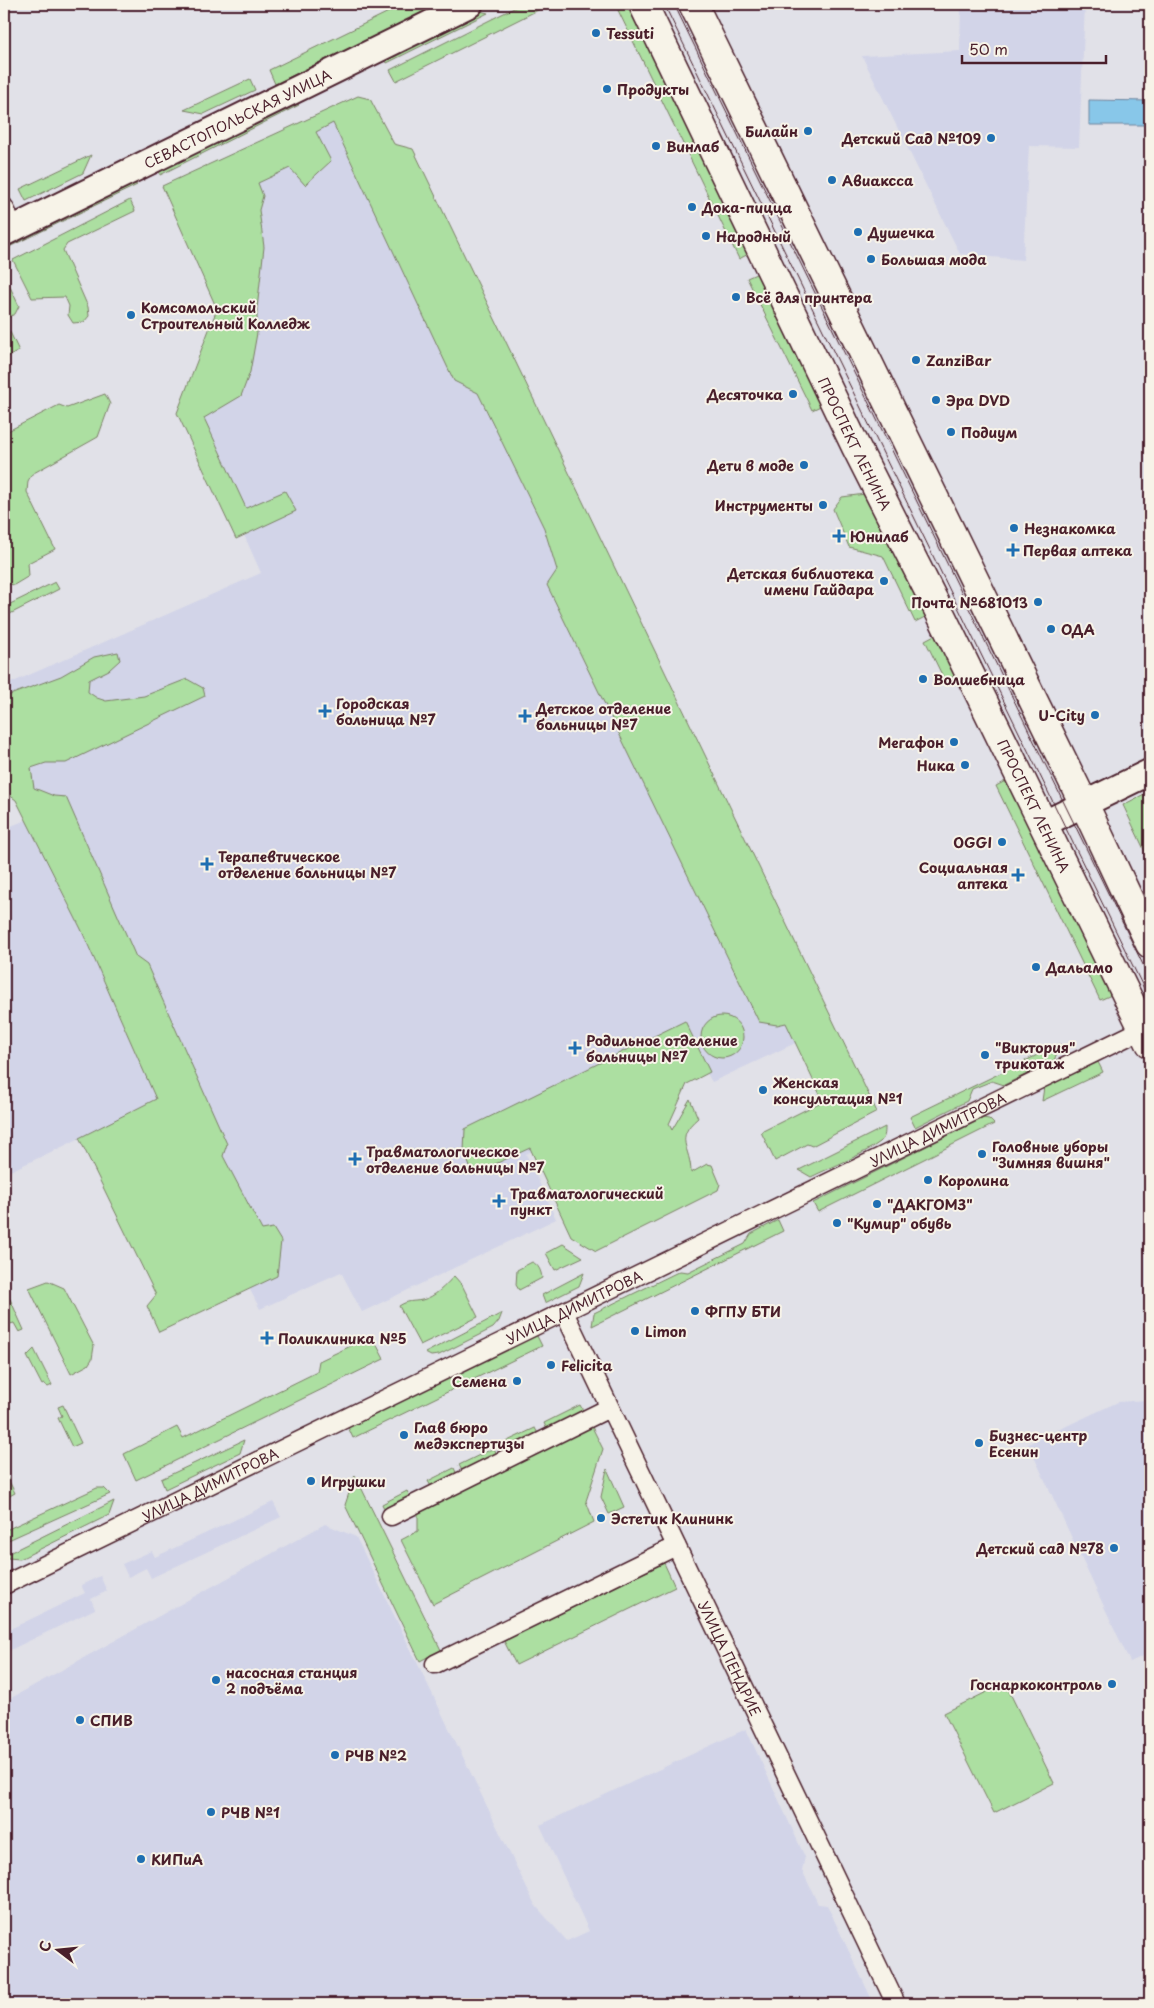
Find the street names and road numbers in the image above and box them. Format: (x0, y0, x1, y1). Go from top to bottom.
street label: СЕВАСТОПОЛЬСКАЯ УЛИЦА (140, 63, 335, 173)
street label: ПРОСПЕКТ ЛЕНИНА (813, 373, 897, 514)
street label: ПРОСПЕКТ ЛЕНИНА (993, 735, 1076, 876)
street label: УЛИЦА ДИМИТРОВА (866, 1087, 1009, 1171)
street label: УЛИЦА ДИМИТРОВА (502, 1265, 646, 1349)
street label: УЛИЦА ДИМИТРОВА (138, 1442, 282, 1527)
street label: УЛИЦА ПЕНДРИЕ (694, 1597, 767, 1720)

